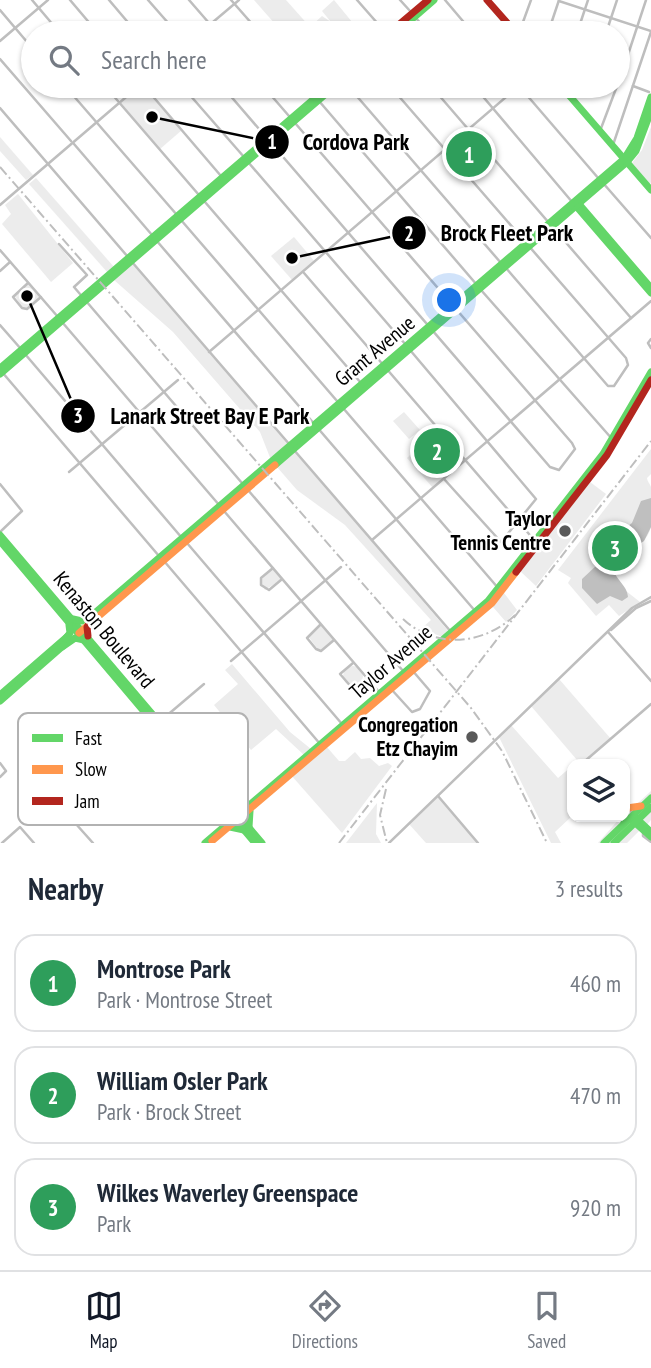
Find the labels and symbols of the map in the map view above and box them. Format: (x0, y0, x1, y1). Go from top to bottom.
callout: Cordova Park (254, 120, 424, 164)
text: Cordova Park (303, 127, 410, 156)
text: 1 (267, 128, 277, 155)
pin: 1 (446, 128, 492, 180)
callout: Brock Fleet Park (392, 211, 588, 255)
text: Brock Fleet Park (441, 218, 574, 247)
text: 2 (404, 220, 414, 247)
your location (432, 283, 466, 317)
street label: Grant Avenue (329, 309, 420, 392)
callout: Lanark Street Bay E Park (61, 394, 324, 438)
text: Lanark Street Bay E Park (111, 401, 310, 430)
text: 3 (73, 402, 83, 429)
pin: 2 (414, 425, 460, 477)
place label: Taylor Tennis Centre (451, 505, 552, 556)
pin: 3 (592, 522, 638, 574)
marker: Taylor Tennis Centre (557, 523, 573, 539)
street label: Kenaston Boulevard (48, 566, 161, 693)
street label: Taylor Avenue (344, 618, 438, 705)
place label: Congregation Etz Chayim (358, 711, 458, 762)
legend (18, 713, 248, 825)
text: Fast (75, 726, 103, 750)
marker: Congregation Etz Chayim (464, 729, 480, 745)
text: Slow (75, 757, 108, 781)
text: Jam (74, 789, 100, 813)

